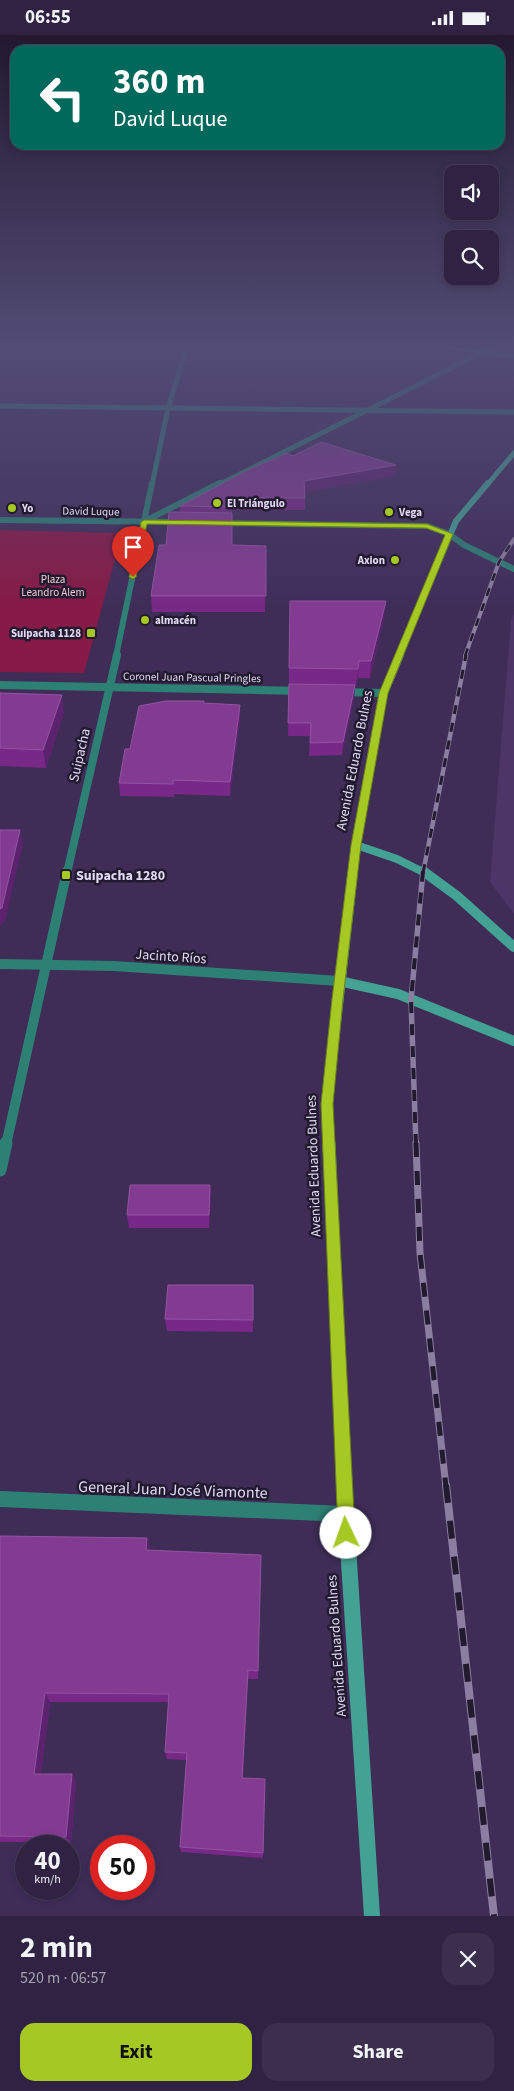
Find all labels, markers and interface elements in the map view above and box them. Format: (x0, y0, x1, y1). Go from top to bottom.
text: 06:55 (25, 4, 71, 31)
text: 360 m (113, 57, 205, 107)
icon: left (30, 65, 95, 130)
text: David Luque (113, 103, 227, 135)
map controls (444, 165, 499, 285)
button: sound (444, 165, 499, 220)
button: search (444, 230, 499, 285)
place label: El Triángulo (227, 496, 285, 511)
marker: El Triángulo (211, 497, 223, 509)
place label: Yo (21, 501, 33, 516)
marker: Yo (6, 502, 18, 514)
street label: David Luque (62, 504, 120, 520)
place label: Vega (398, 505, 422, 520)
marker: Vega (383, 506, 395, 518)
pin (112, 526, 154, 577)
icon: arrive (119, 533, 147, 561)
place label: Axion (357, 553, 385, 568)
marker: Axion (389, 554, 401, 566)
park label: Plaza Leandro Alem (21, 572, 85, 600)
place label: almacén (155, 613, 196, 628)
marker: almacén (139, 614, 151, 626)
place label: Suipacha 1128 (11, 626, 81, 641)
marker: Suipacha 1128 (85, 627, 97, 639)
street label: Coronel Juan Pascual Pringles (123, 669, 262, 686)
street label: Avenida Eduardo Bulnes (332, 688, 378, 832)
street label: Suipacha (64, 727, 96, 784)
place label: Suipacha 1280 (76, 866, 165, 886)
marker: Suipacha 1280 (60, 869, 72, 881)
street label: Jacinto Ríos (135, 945, 207, 969)
street label: Avenida Eduardo Bulnes (302, 1094, 326, 1237)
street label: General Juan José Viamonte (78, 1476, 268, 1504)
position arrow (319, 1506, 371, 1558)
street label: Avenida Eduardo Bulnes (322, 1574, 352, 1718)
speed limit sign: 50 (90, 1835, 155, 1900)
text: 40 (34, 1843, 61, 1879)
text: km/h (34, 1871, 61, 1888)
text: 2 min (20, 1926, 93, 1969)
button: close (442, 1933, 494, 1985)
text: 520 m · 06:57 (20, 1967, 107, 1989)
button: Exit (20, 2023, 252, 2081)
button: Share (262, 2023, 494, 2081)

